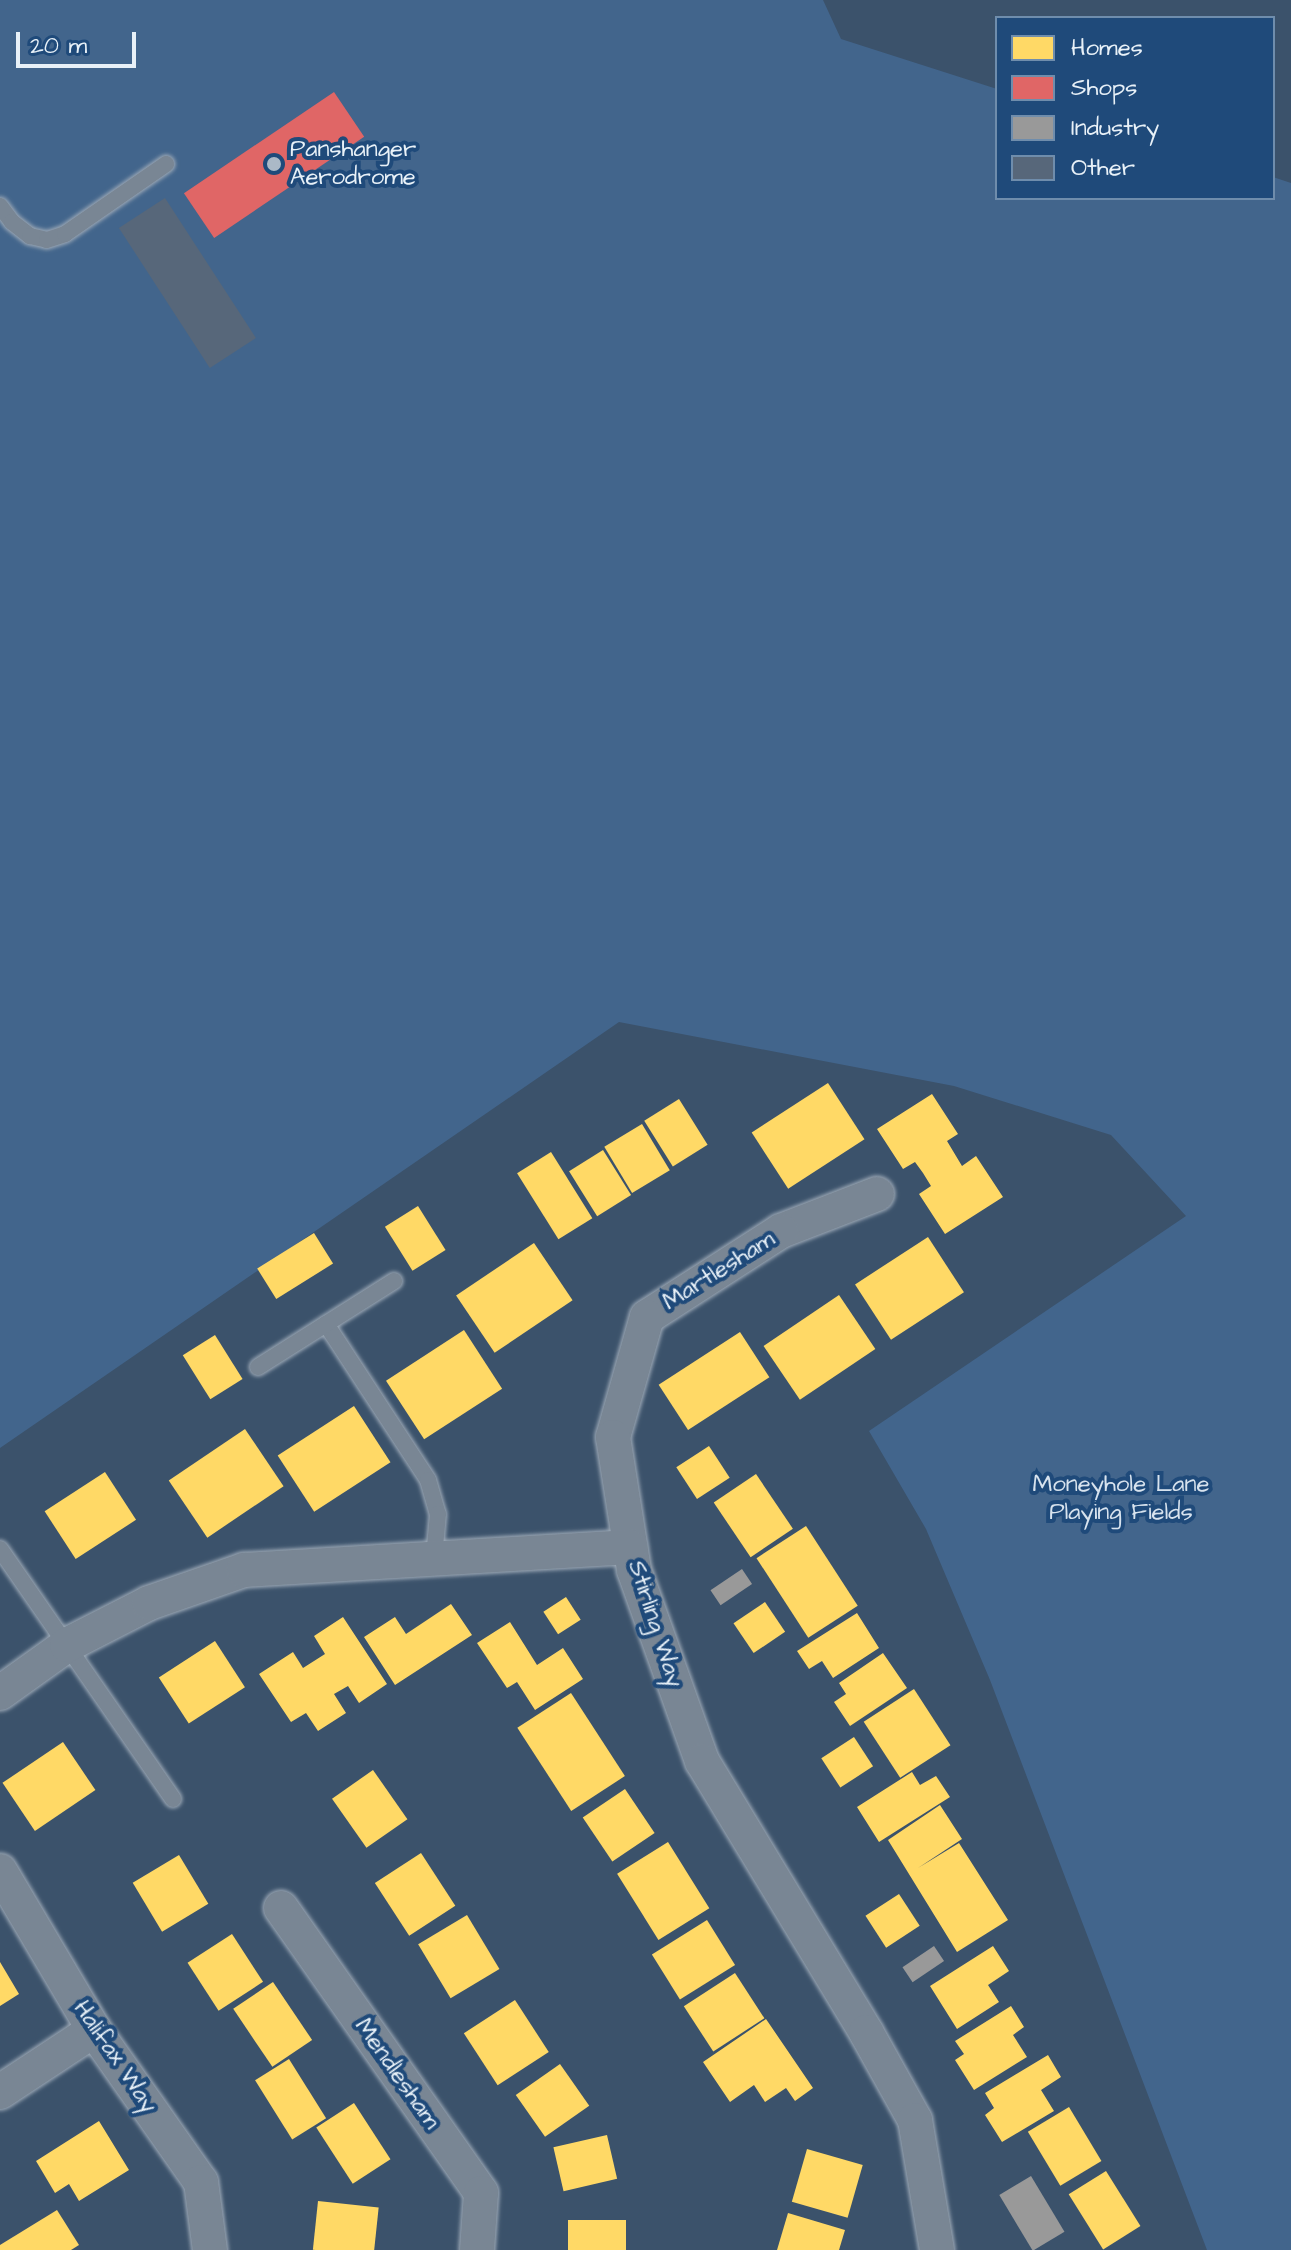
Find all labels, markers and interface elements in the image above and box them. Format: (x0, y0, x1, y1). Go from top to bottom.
scale bar (20, 16, 140, 66)
legend (995, 16, 1275, 200)
text: 20 m (30, 29, 87, 63)
text: Homes (1071, 31, 1143, 65)
text: Shops (1071, 71, 1137, 105)
text: Industry (1071, 111, 1159, 145)
place label: Panshanger Aerodrome (290, 136, 416, 192)
text: Other (1071, 151, 1135, 185)
marker: Panshanger Aerodrome (265, 155, 283, 173)
street label: Martlesham (658, 1225, 780, 1317)
park label: Moneyhole Lane Playing Fields (1032, 1471, 1210, 1527)
street label: Stirling Way (621, 1557, 689, 1691)
street label: Halifax Way (67, 1995, 163, 2119)
street label: Mendlesham (348, 2013, 446, 2135)

